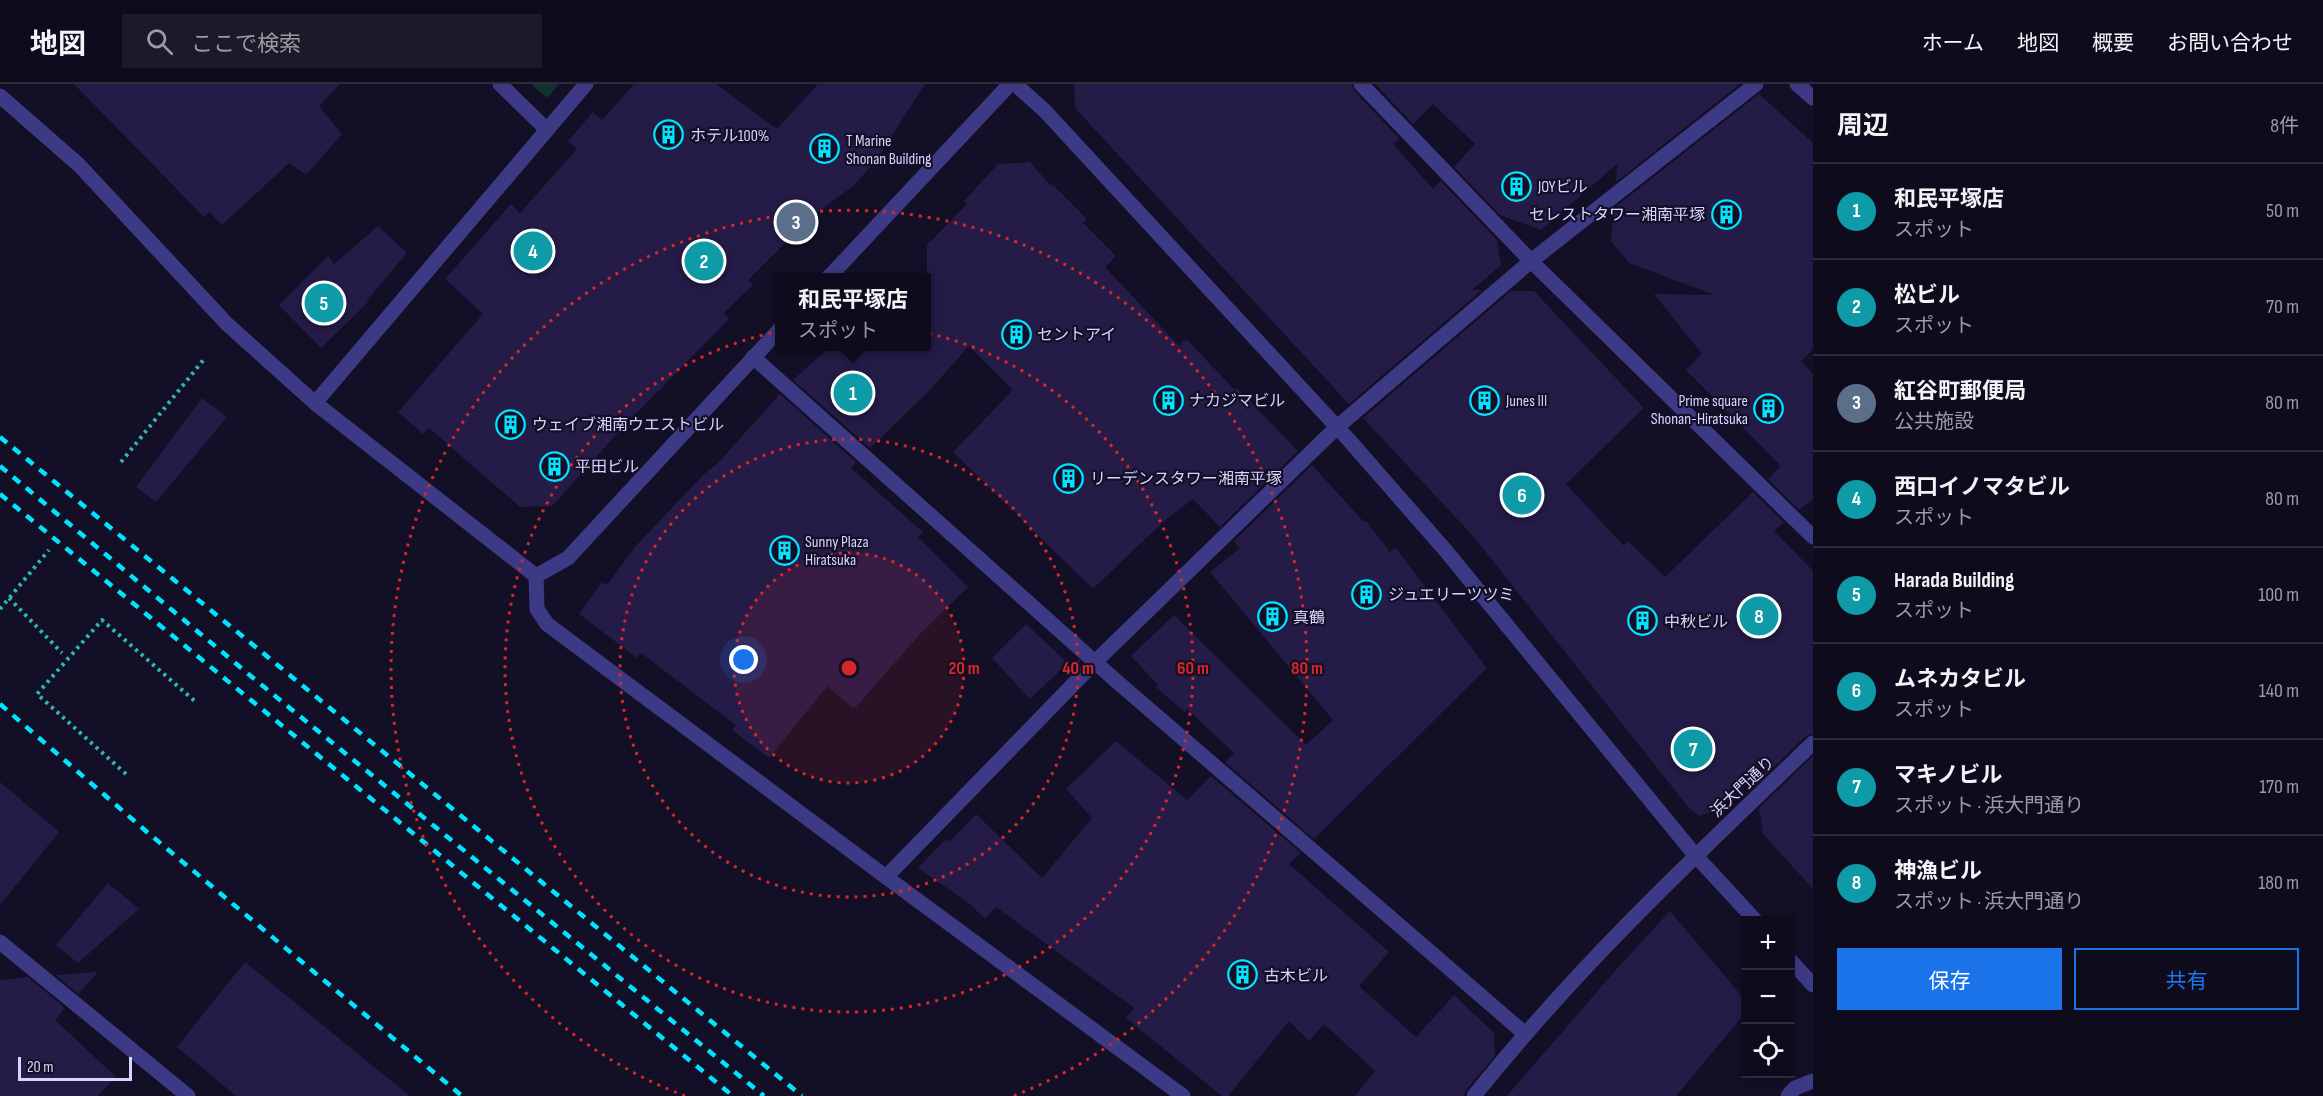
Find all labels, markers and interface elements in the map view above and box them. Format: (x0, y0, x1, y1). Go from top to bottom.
search box (122, 14, 542, 68)
icon: search (143, 25, 176, 58)
text: 地図 (30, 28, 86, 61)
text: ここで検索 (191, 31, 301, 58)
text: ホーム (1922, 31, 1984, 56)
text: 地図 (2017, 31, 2059, 56)
text: 概要 (2092, 31, 2134, 56)
text: お問い合わせ (2167, 31, 2293, 56)
text: 周辺 (1837, 111, 1889, 142)
text: 8件 (2270, 114, 2299, 138)
building icon: ホテル100% (653, 119, 685, 151)
place label: ホテル100% (690, 127, 769, 146)
place label: T Marine Shonan Building (846, 132, 931, 169)
building icon: T Marine Shonan Building (809, 133, 841, 165)
building icon: JOYビル (1501, 170, 1533, 202)
place label: JOYビル (1537, 178, 1588, 197)
text: 和民平塚店 (1894, 186, 2004, 213)
building icon: セレストタワー湘南平塚 (1710, 198, 1742, 230)
text: 1 (1853, 199, 1860, 223)
text: 50 m (2266, 199, 2299, 223)
pin: 3 (776, 200, 816, 244)
place label: セレストタワー湘南平塚 (1529, 206, 1705, 225)
text: スポット (1894, 218, 1974, 242)
pin: 4 (514, 228, 552, 274)
pin: 2 (684, 238, 724, 284)
popup (775, 273, 931, 351)
pin: 5 (304, 280, 344, 326)
text: 松ビル (1894, 282, 1960, 309)
text: 和民平塚店 (798, 287, 908, 314)
text: 2 (1852, 295, 1861, 319)
text: 70 m (2266, 295, 2299, 319)
text: スポット (1894, 314, 1974, 338)
building icon: セントアイ (1000, 318, 1032, 350)
text: スポット (798, 319, 878, 343)
place label: セントアイ (1037, 326, 1116, 345)
pin: 1 (834, 370, 872, 416)
text: 紅谷町郵便局 (1894, 378, 2026, 405)
building icon: ナカジマビル (1152, 384, 1184, 416)
building icon: Junes III (1469, 384, 1501, 416)
text: 3 (1852, 391, 1861, 415)
text: 80 m (2265, 391, 2299, 415)
place label: ナカジマビル (1189, 392, 1285, 411)
place label: Junes III (1505, 392, 1547, 411)
place label: Prime square Shonan-Hiratsuka (1651, 392, 1748, 429)
building icon: Prime square Shonan-Hiratsuka (1753, 393, 1785, 425)
building icon: ウェイブ湘南ウエストビル (495, 408, 527, 440)
text: 公共施設 (1894, 410, 1974, 434)
place label: ウェイブ湘南ウエストビル (532, 416, 724, 435)
building icon: 平田ビル (538, 450, 570, 482)
place label: 平田ビル (575, 458, 639, 477)
building icon: リーデンスタワー湘南平塚 (1053, 462, 1085, 494)
place label: リーデンスタワー湘南平塚 (1090, 470, 1282, 489)
pin: 6 (1502, 472, 1541, 518)
text: 西口イノマタビル (1894, 474, 2070, 501)
text: 4 (1852, 487, 1861, 511)
text: 80 m (2265, 487, 2299, 511)
text: スポット (1894, 506, 1974, 530)
place label: Sunny Plaza Hiratsuka (805, 533, 869, 570)
building icon: Sunny Plaza Hiratsuka (768, 534, 800, 566)
text: Harada Building (1894, 567, 2014, 594)
building icon: ジュエリーツツミ (1351, 578, 1383, 610)
text: 5 (1852, 583, 1861, 607)
text: 100 m (2258, 583, 2299, 607)
place label: ジュエリーツツミ (1388, 586, 1515, 605)
pin: 8 (1740, 594, 1778, 638)
text: スポット (1894, 599, 1974, 623)
building icon: 真鶴 (1256, 601, 1288, 633)
building icon: 中秋ビル (1627, 605, 1659, 637)
place label: 真鶴 (1293, 609, 1325, 628)
place label: 中秋ビル (1664, 613, 1728, 632)
your location (729, 645, 758, 674)
centre of rings (839, 658, 859, 678)
text: 20 m (948, 658, 980, 679)
text: 40 m (1062, 658, 1094, 679)
text: 60 m (1177, 658, 1209, 679)
text: 80 m (1291, 658, 1323, 679)
text: ムネカタビル (1894, 666, 2026, 693)
text: 6 (1852, 679, 1861, 703)
text: 140 m (2259, 679, 2299, 703)
text: スポット (1894, 698, 1974, 722)
pin: 7 (1674, 726, 1712, 772)
street label: 浜大門通り (1707, 753, 1779, 821)
text: マキノビル (1894, 762, 2002, 789)
text: 7 (1852, 775, 1861, 799)
text: 170 m (2259, 775, 2299, 799)
text: スポット · 浜大門通り (1894, 794, 2084, 818)
text: 神漁ビル (1894, 858, 1982, 885)
text: 8 (1852, 871, 1861, 895)
text: 180 m (2258, 871, 2299, 895)
text: スポット · 浜大門通り (1894, 890, 2084, 914)
map controls (1741, 916, 1795, 1078)
button: + (1741, 916, 1795, 970)
button: 保存 (1837, 948, 2062, 1010)
button: 共有 (2074, 948, 2299, 1010)
building icon: 古木ビル (1227, 959, 1259, 991)
place label: 古木ビル (1264, 967, 1328, 986)
button: − (1741, 970, 1795, 1024)
button: locate (1741, 1024, 1795, 1078)
scale bar (18, 1054, 132, 1082)
text: 20 m (27, 1058, 54, 1077)

